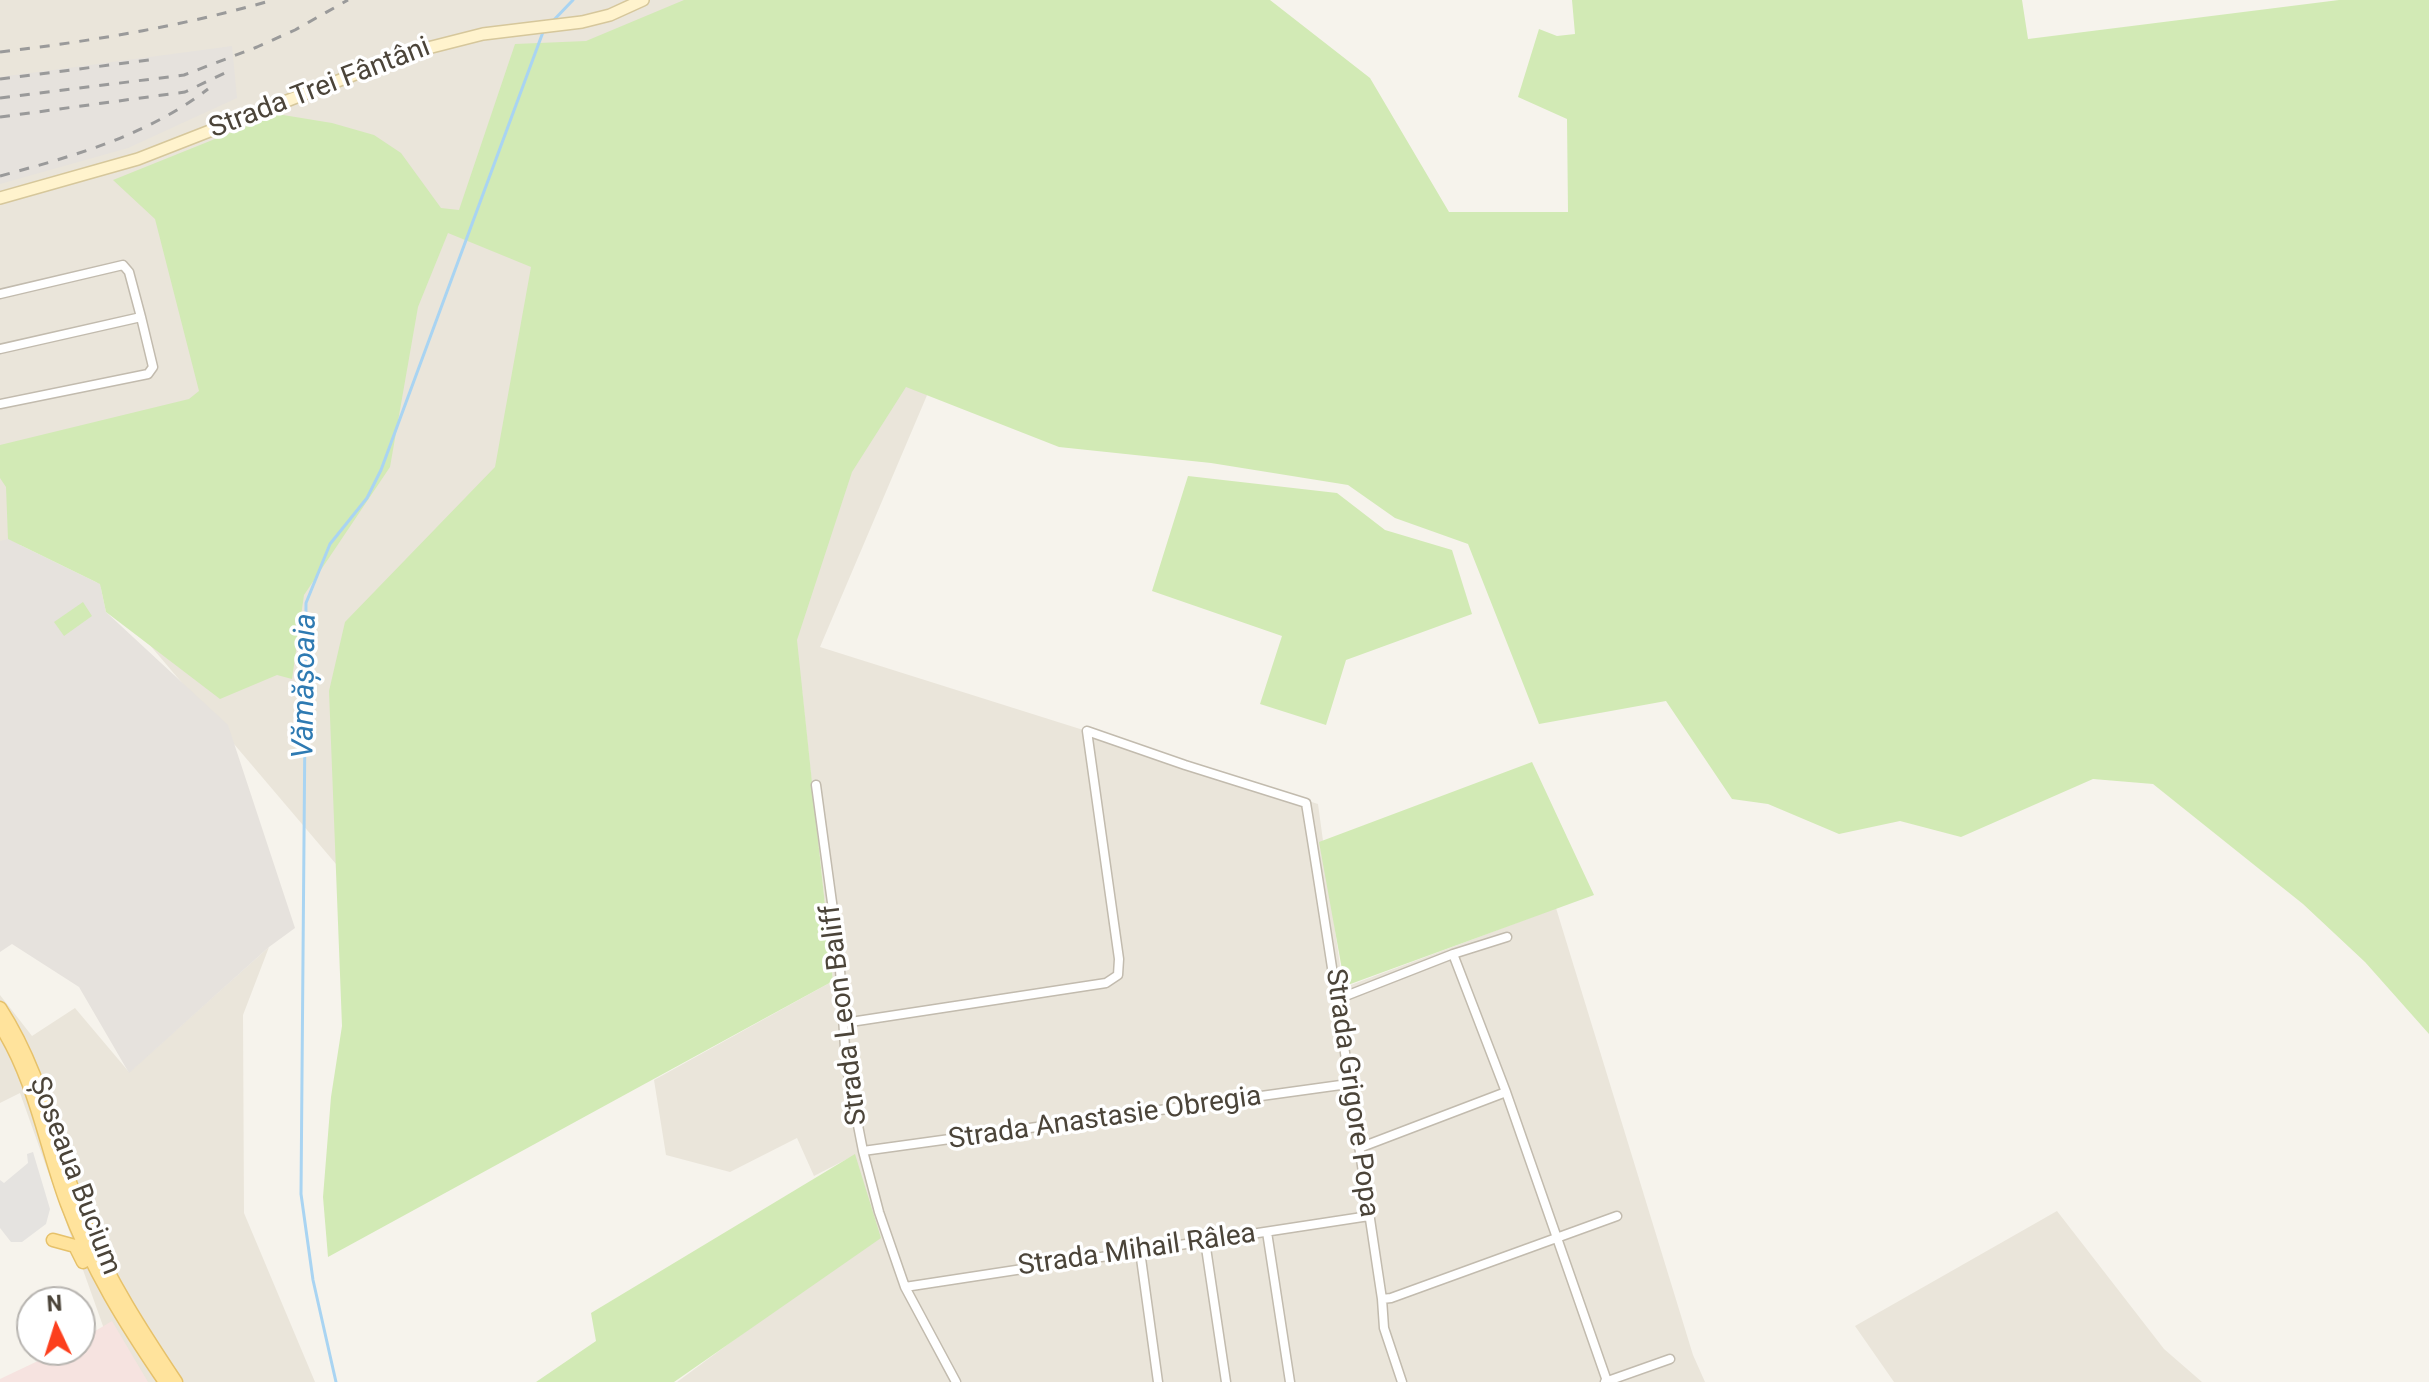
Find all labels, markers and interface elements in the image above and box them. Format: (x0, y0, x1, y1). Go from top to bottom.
street label: Strada Trei Fântâni (205, 31, 435, 147)
water label: Vămășoaia (287, 613, 325, 759)
street label: Strada Leon Baliff (815, 903, 875, 1127)
street label: Strada Grigore Popa (1317, 967, 1385, 1219)
street label: Șoseaua Bucium (21, 1072, 127, 1280)
street label: Strada Anastasie Obregia (946, 1080, 1264, 1158)
street label: Strada Mihail Râlea (1016, 1218, 1258, 1284)
north arrow (16, 1286, 96, 1366)
text: N (46, 1291, 63, 1317)

